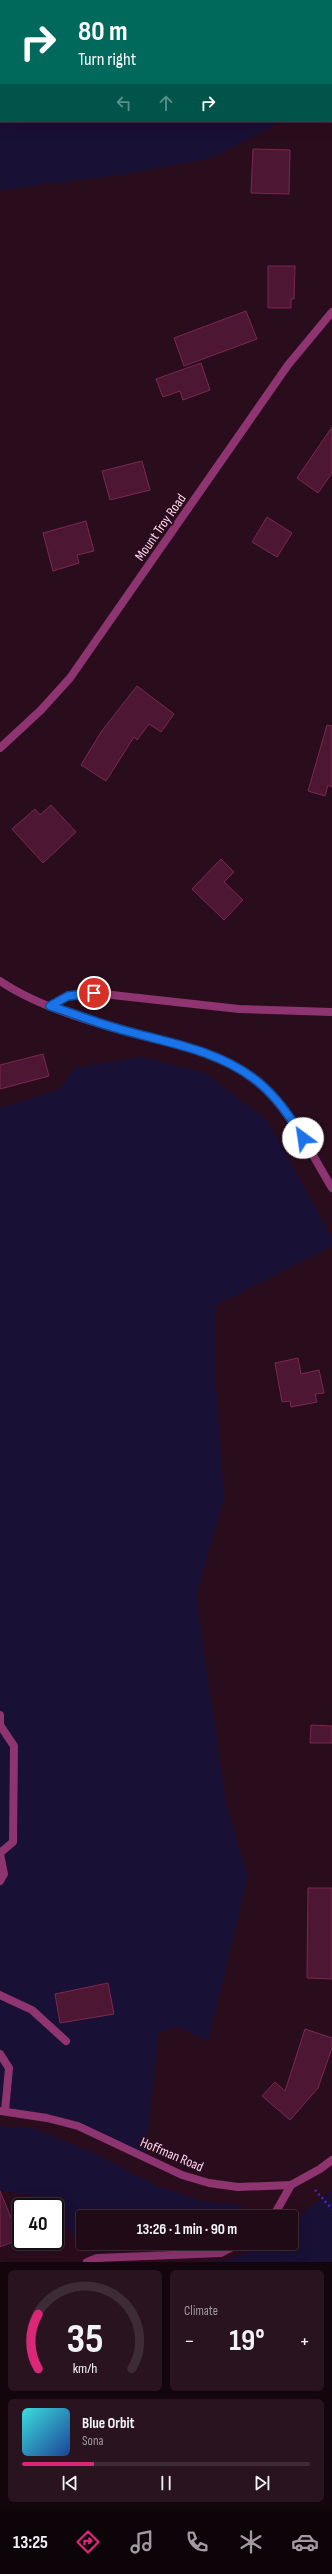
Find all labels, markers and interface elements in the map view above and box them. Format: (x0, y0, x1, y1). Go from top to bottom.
text: 80 m (78, 15, 127, 48)
icon: right (12, 16, 64, 68)
text: Turn right (78, 49, 136, 70)
icon: left (113, 92, 135, 114)
icon: ahead (155, 92, 177, 114)
icon: right (197, 92, 219, 114)
street label: Mount Troy Road (131, 490, 190, 564)
pin (77, 976, 111, 1010)
icon: arrive (83, 982, 105, 1004)
position arrow (282, 1117, 324, 1159)
street label: Hoffman Road (138, 2134, 206, 2175)
speed limit sign: 40 (12, 2198, 64, 2250)
text: 13:26 · 1 min · 90 m (137, 2220, 237, 2239)
text: Climate (184, 2303, 218, 2319)
text: 35 (67, 2314, 103, 2363)
text: 19° (229, 2323, 265, 2359)
text: − (184, 2328, 195, 2355)
text: + (299, 2328, 310, 2355)
text: km/h (73, 2359, 97, 2376)
text: Blue Orbit (82, 2414, 134, 2433)
text: Sona (82, 2433, 104, 2449)
icon: previous (59, 2472, 81, 2494)
icon: pause (155, 2472, 177, 2494)
icon: next (251, 2472, 273, 2494)
icon: directions (74, 2528, 102, 2556)
icon: music (128, 2528, 156, 2556)
icon: phone (183, 2528, 211, 2556)
icon: climate (237, 2528, 265, 2556)
icon: car (291, 2528, 319, 2556)
text: 13:25 (13, 2532, 48, 2553)

